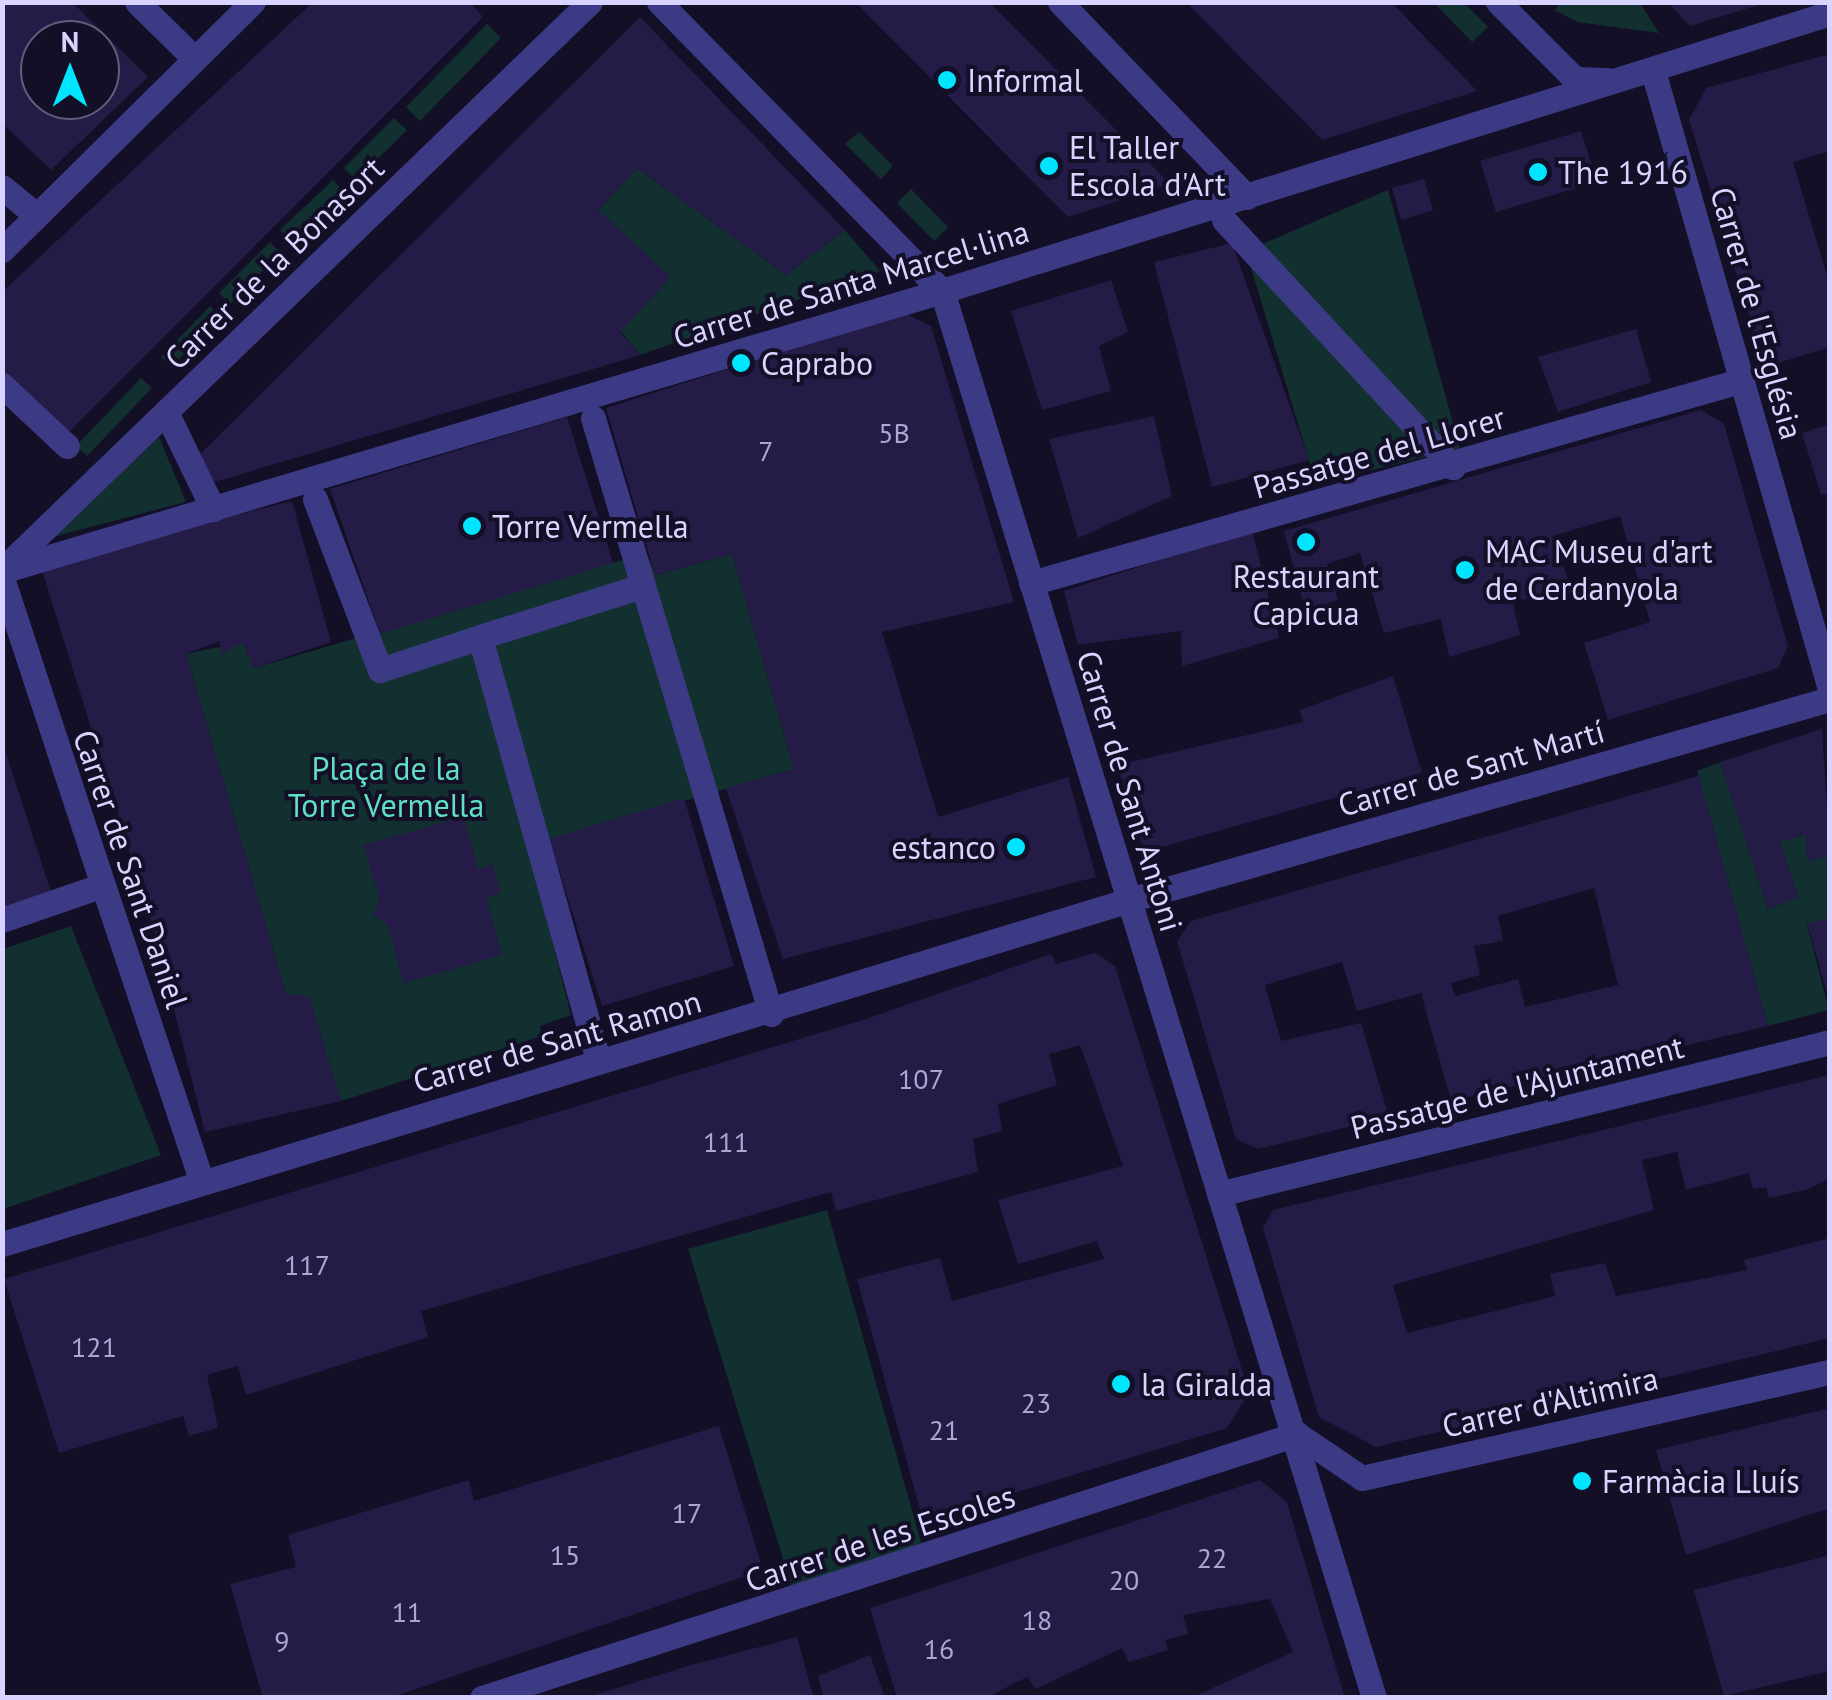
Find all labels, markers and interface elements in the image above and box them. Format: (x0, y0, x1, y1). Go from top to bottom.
north arrow (20, 20, 120, 120)
text: N (61, 23, 79, 60)
place label: Informal (967, 61, 1083, 99)
marker: Informal (936, 69, 958, 91)
place label: El Taller Escola d'Art (1069, 129, 1226, 204)
street label: Carrer de la Bonasort (157, 149, 391, 377)
place label: The 1916 (1558, 153, 1688, 191)
marker: El Taller Escola d'Art (1038, 155, 1060, 177)
marker: The 1916 (1527, 161, 1549, 183)
street label: Carrer de l'Església (1703, 182, 1811, 444)
street label: Carrer de Santa Marcel·lina (669, 212, 1033, 356)
place label: Caprabo (761, 344, 873, 382)
marker: Caprabo (730, 352, 752, 374)
street label: Passatge del Llorer (1249, 398, 1509, 506)
house number: 5B (878, 416, 910, 450)
house number: 7 (758, 434, 774, 468)
place label: Torre Vermella (492, 507, 690, 545)
marker: Torre Vermella (461, 515, 483, 537)
marker: Restaurant Capicua (1295, 531, 1317, 553)
place label: MAC Museu d'art de Cerdanyola (1485, 533, 1714, 608)
place label: Restaurant Capicua (1233, 558, 1379, 633)
marker: MAC Museu d'art de Cerdanyola (1454, 559, 1476, 581)
street label: Carrer de Sant Antoni (1069, 645, 1191, 937)
street label: Carrer de Sant Martí (1333, 712, 1609, 824)
street label: Carrer de Sant Daniel (65, 725, 197, 1013)
park label: Plaça de la Torre Vermella (287, 750, 485, 825)
place label: estanco (891, 828, 996, 866)
marker: estanco (1005, 836, 1027, 858)
street label: Carrer de Sant Ramon (408, 981, 706, 1101)
street label: Passatge de l'Ajuntament (1347, 1027, 1687, 1147)
house number: 107 (898, 1062, 944, 1096)
house number: 111 (703, 1125, 749, 1159)
house number: 117 (284, 1248, 330, 1282)
house number: 121 (71, 1330, 117, 1364)
street label: Carrer d'Altimira (1438, 1359, 1662, 1445)
place label: la Giralda (1141, 1365, 1272, 1403)
marker: la Giralda (1110, 1373, 1132, 1395)
house number: 23 (1021, 1386, 1051, 1420)
house number: 21 (929, 1413, 959, 1447)
place label: Farmàcia Lluís (1602, 1462, 1800, 1500)
marker: Farmàcia Lluís (1571, 1470, 1593, 1492)
street label: Carrer de les Escoles (740, 1476, 1020, 1600)
house number: 17 (672, 1496, 702, 1530)
house number: 15 (550, 1538, 580, 1572)
house number: 22 (1197, 1541, 1227, 1575)
house number: 20 (1109, 1563, 1139, 1597)
house number: 11 (392, 1595, 422, 1629)
house number: 18 (1022, 1603, 1052, 1637)
house number: 9 (274, 1624, 290, 1658)
house number: 16 (924, 1632, 954, 1666)

